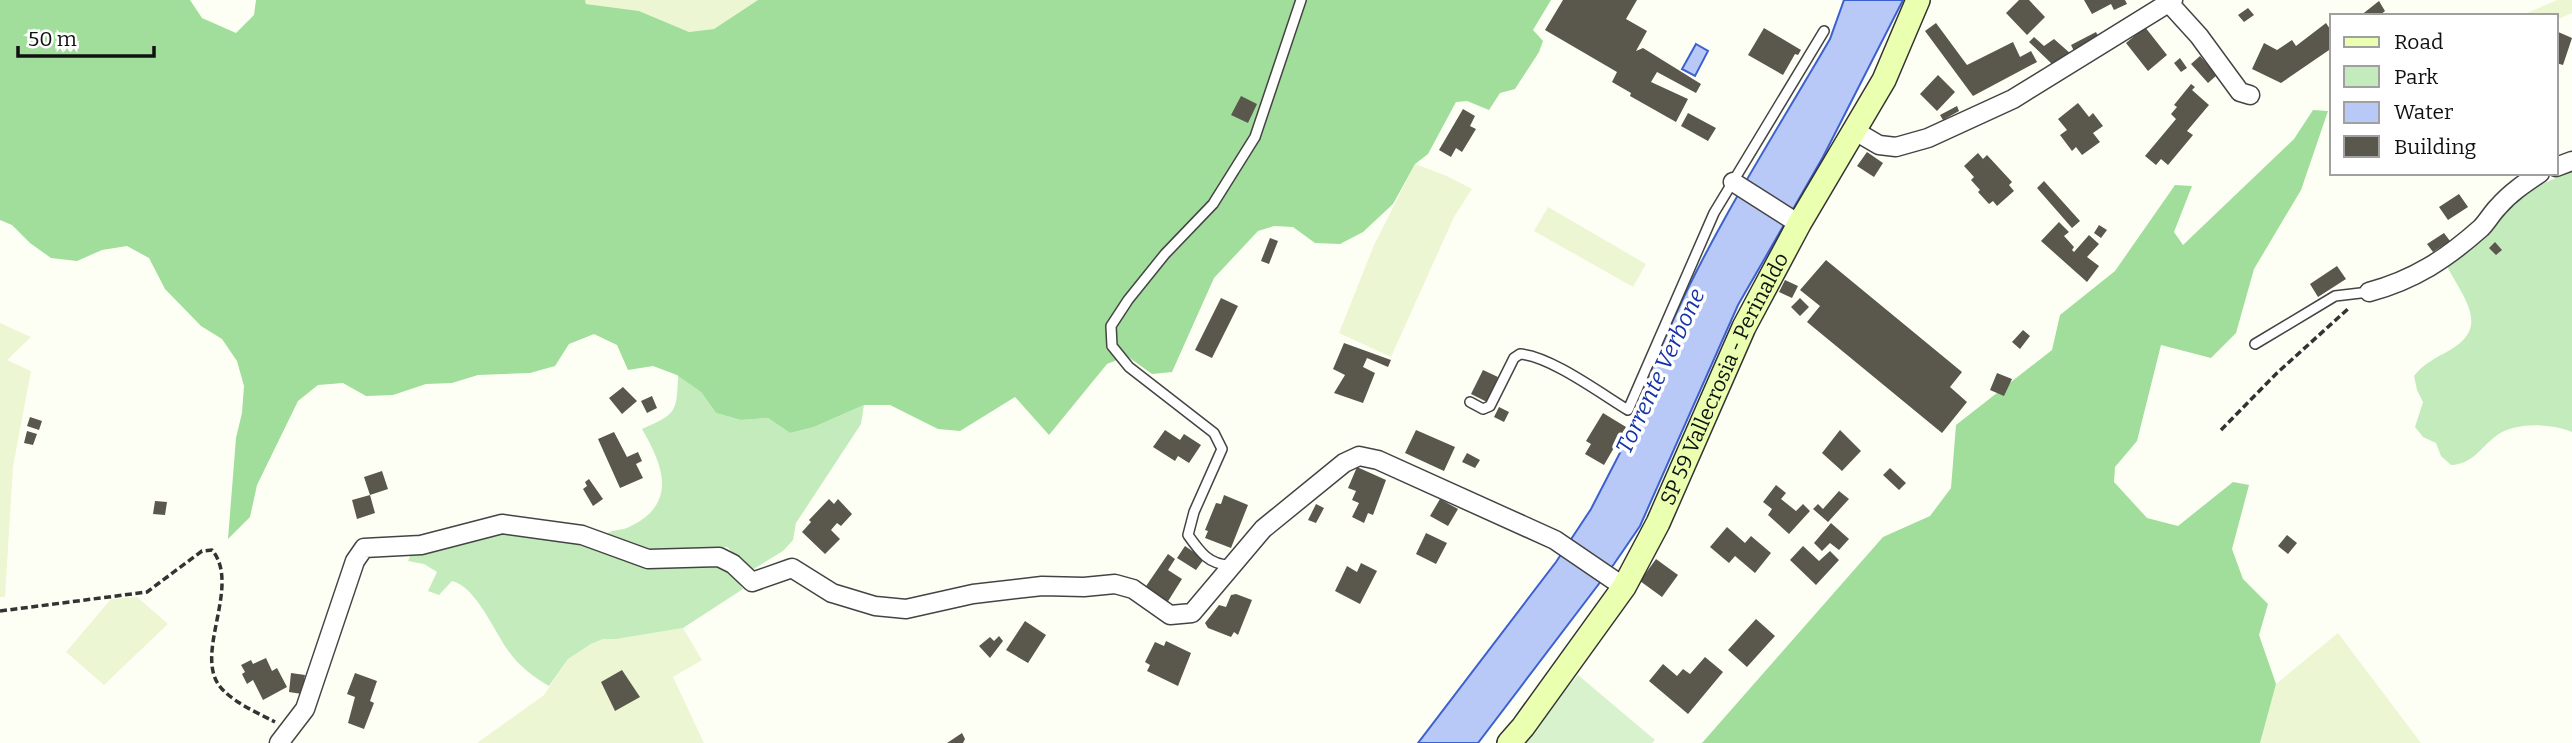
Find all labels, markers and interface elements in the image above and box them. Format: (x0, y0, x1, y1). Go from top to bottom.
scale bar (18, 14, 154, 58)
legend (2330, 14, 2558, 175)
text: 50 m (28, 26, 77, 52)
text: Road (2394, 29, 2443, 55)
text: Park (2394, 64, 2438, 90)
text: Water (2394, 99, 2453, 125)
text: Building (2394, 134, 2477, 160)
street label: SP 59 Vallecrosia - Perinaldo (1654, 248, 1794, 509)
water label: Torrente Verbone (1610, 284, 1711, 458)

